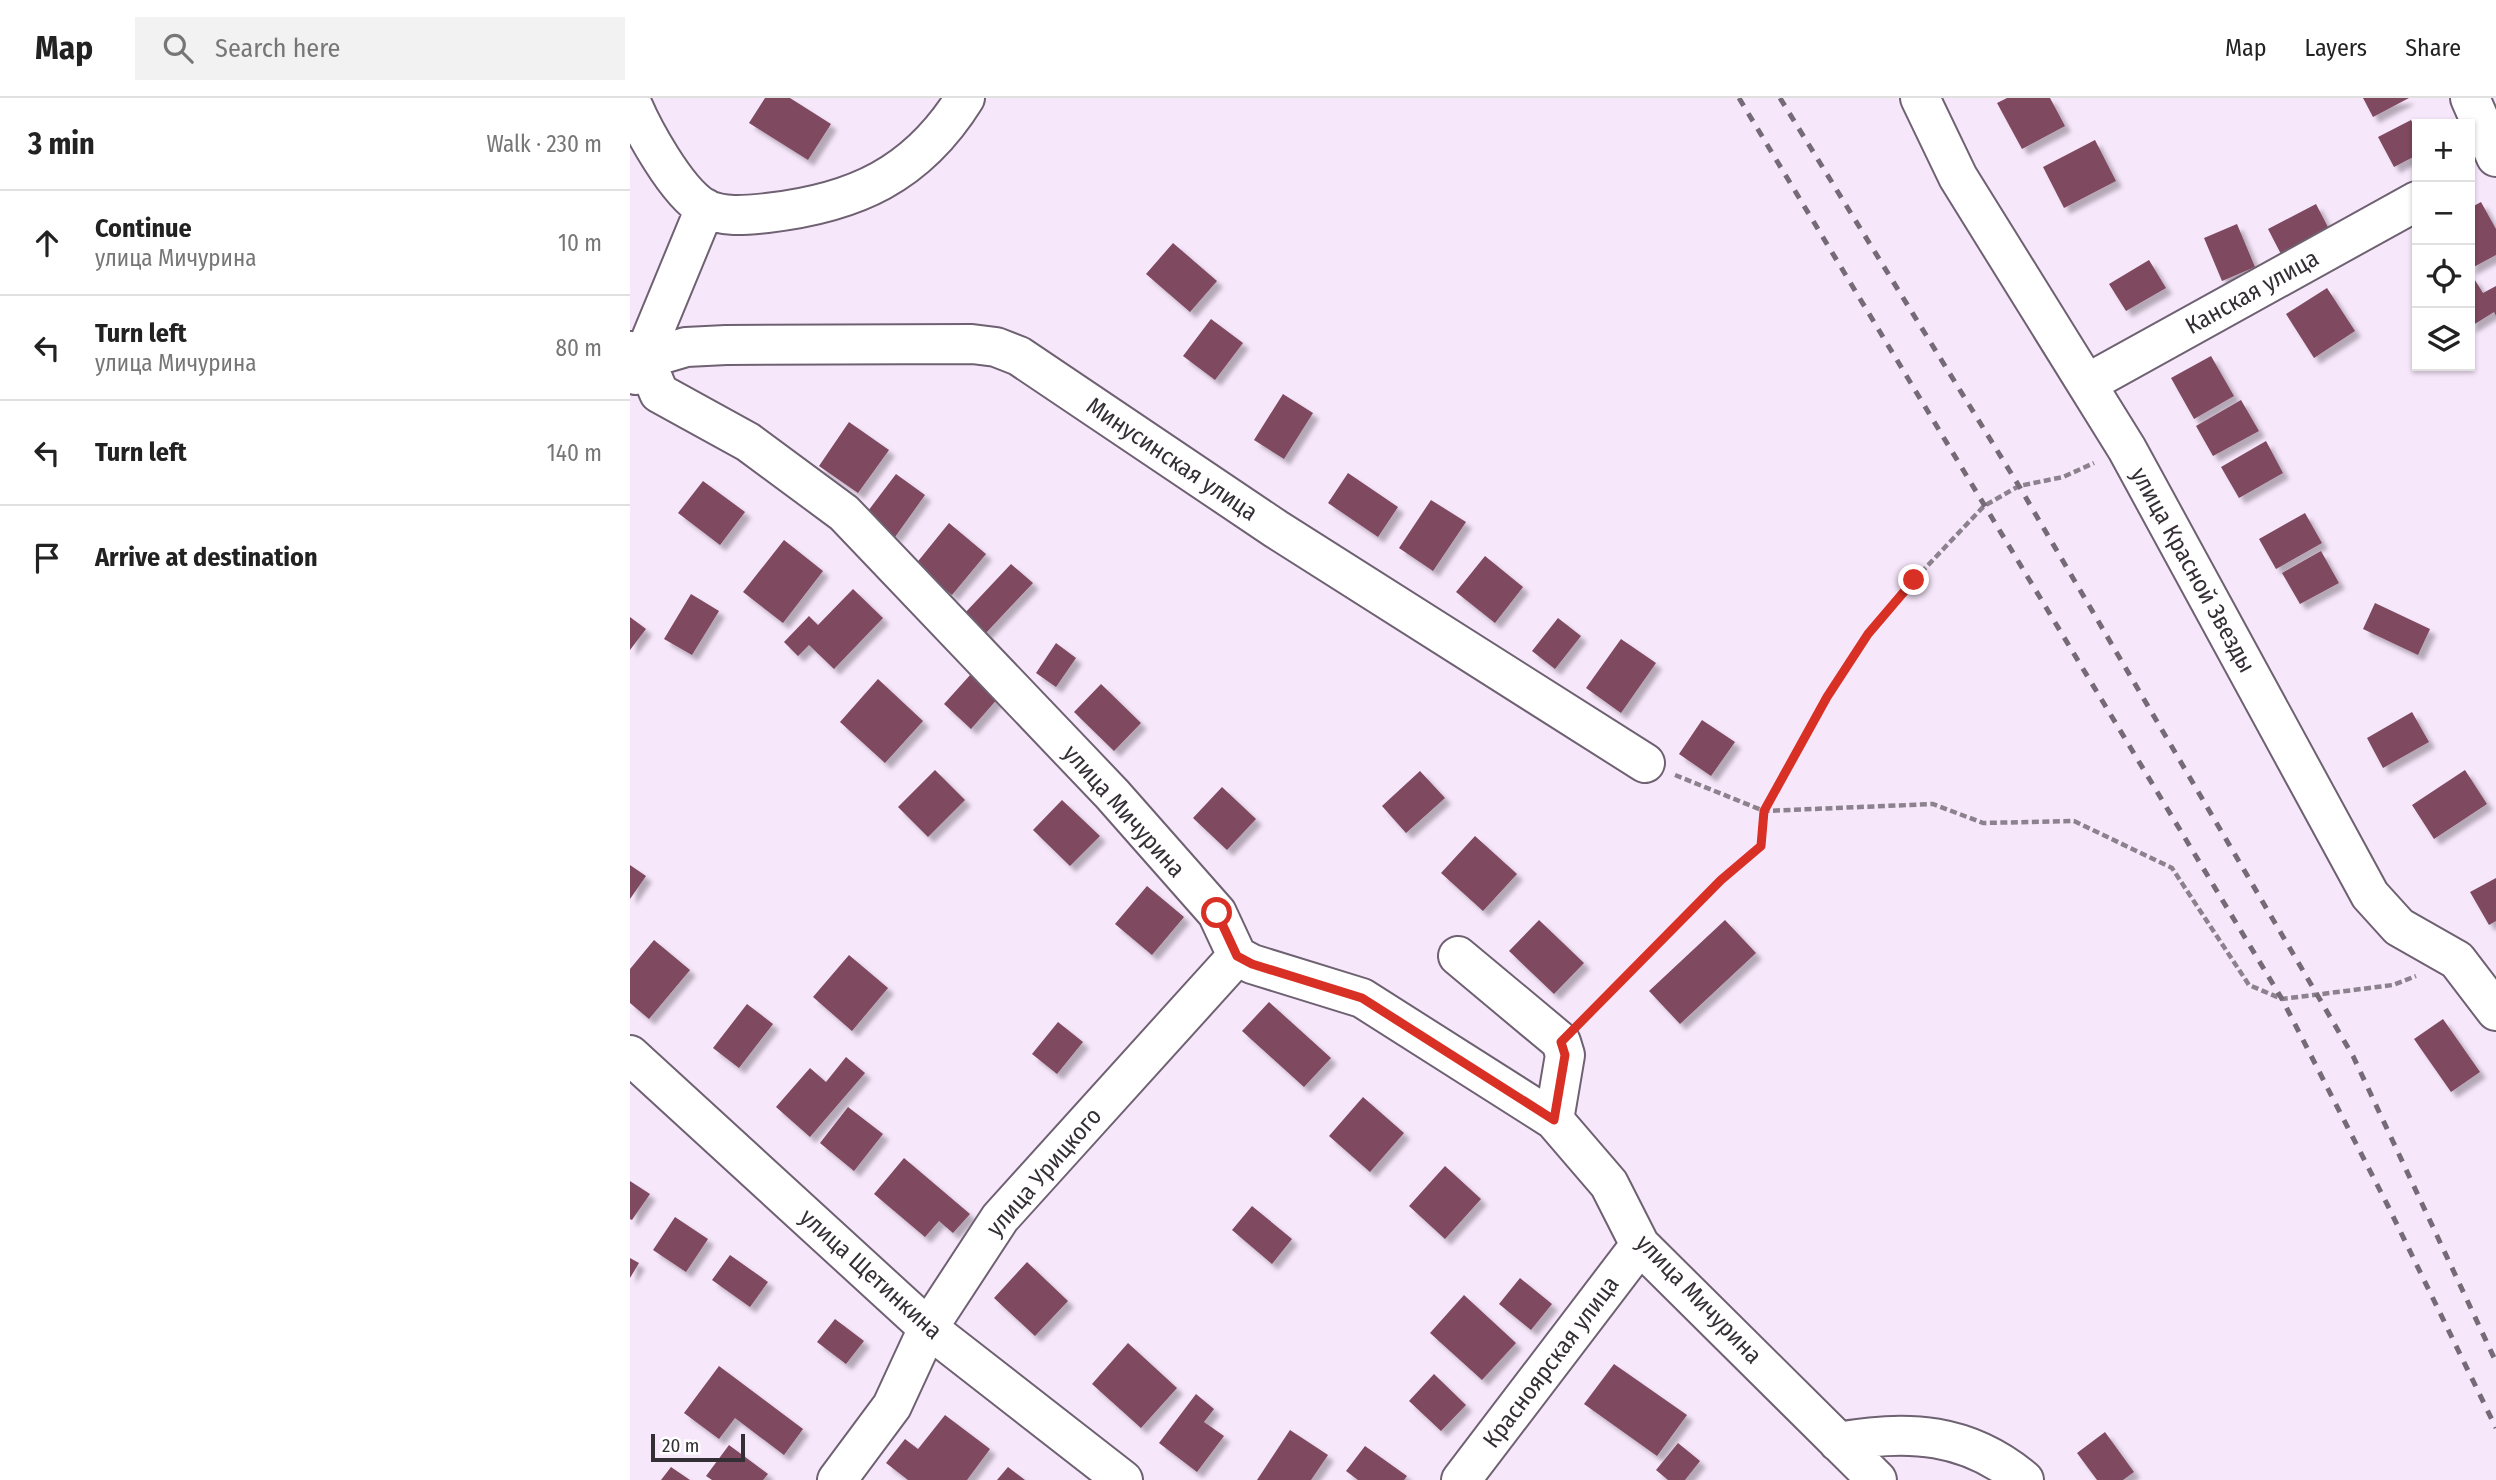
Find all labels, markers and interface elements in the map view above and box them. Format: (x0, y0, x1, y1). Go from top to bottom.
search box (135, 17, 625, 80)
text: Map (35, 28, 93, 68)
icon: search (159, 29, 197, 67)
text: Search here (215, 33, 340, 64)
text: Map (2225, 34, 2267, 62)
text: Layers (2305, 34, 2367, 62)
text: Share (2405, 34, 2461, 62)
map controls (2412, 119, 2475, 371)
button: + (2412, 119, 2475, 182)
text: 3 min (28, 126, 95, 162)
text: Walk · 230 m (486, 130, 602, 158)
button: − (2412, 182, 2475, 245)
text: Continue (95, 213, 192, 244)
icon: ahead (28, 224, 66, 262)
text: 10 m (558, 229, 602, 257)
text: улица Мичурина (95, 244, 256, 272)
street label: Канская улица (2181, 244, 2323, 340)
button: locate (2412, 245, 2475, 308)
button: layers (2412, 308, 2475, 371)
text: Turn left (95, 318, 187, 349)
icon: left (28, 329, 66, 367)
text: 80 m (555, 334, 602, 362)
text: улица Мичурина (95, 349, 256, 377)
street label: Минусинская улица (1081, 392, 1263, 526)
icon: left (28, 434, 66, 472)
text: Turn left (95, 437, 187, 468)
text: 140 m (547, 439, 602, 467)
street label: улица Красной Звезды (2125, 463, 2261, 677)
icon: arrive (28, 539, 66, 577)
text: Arrive at destination (95, 542, 318, 573)
route end (1898, 564, 1929, 595)
street label: улица Мичурина (1057, 739, 1191, 883)
route start (1201, 897, 1232, 928)
street label: улица Урицкого (981, 1102, 1107, 1242)
street label: улица Щетинкина (794, 1203, 948, 1345)
street label: улица Мичурина (1630, 1229, 1768, 1369)
street label: Красноярская улица (1477, 1271, 1625, 1453)
scale bar (651, 1431, 746, 1463)
text: 20 m (662, 1434, 699, 1457)

